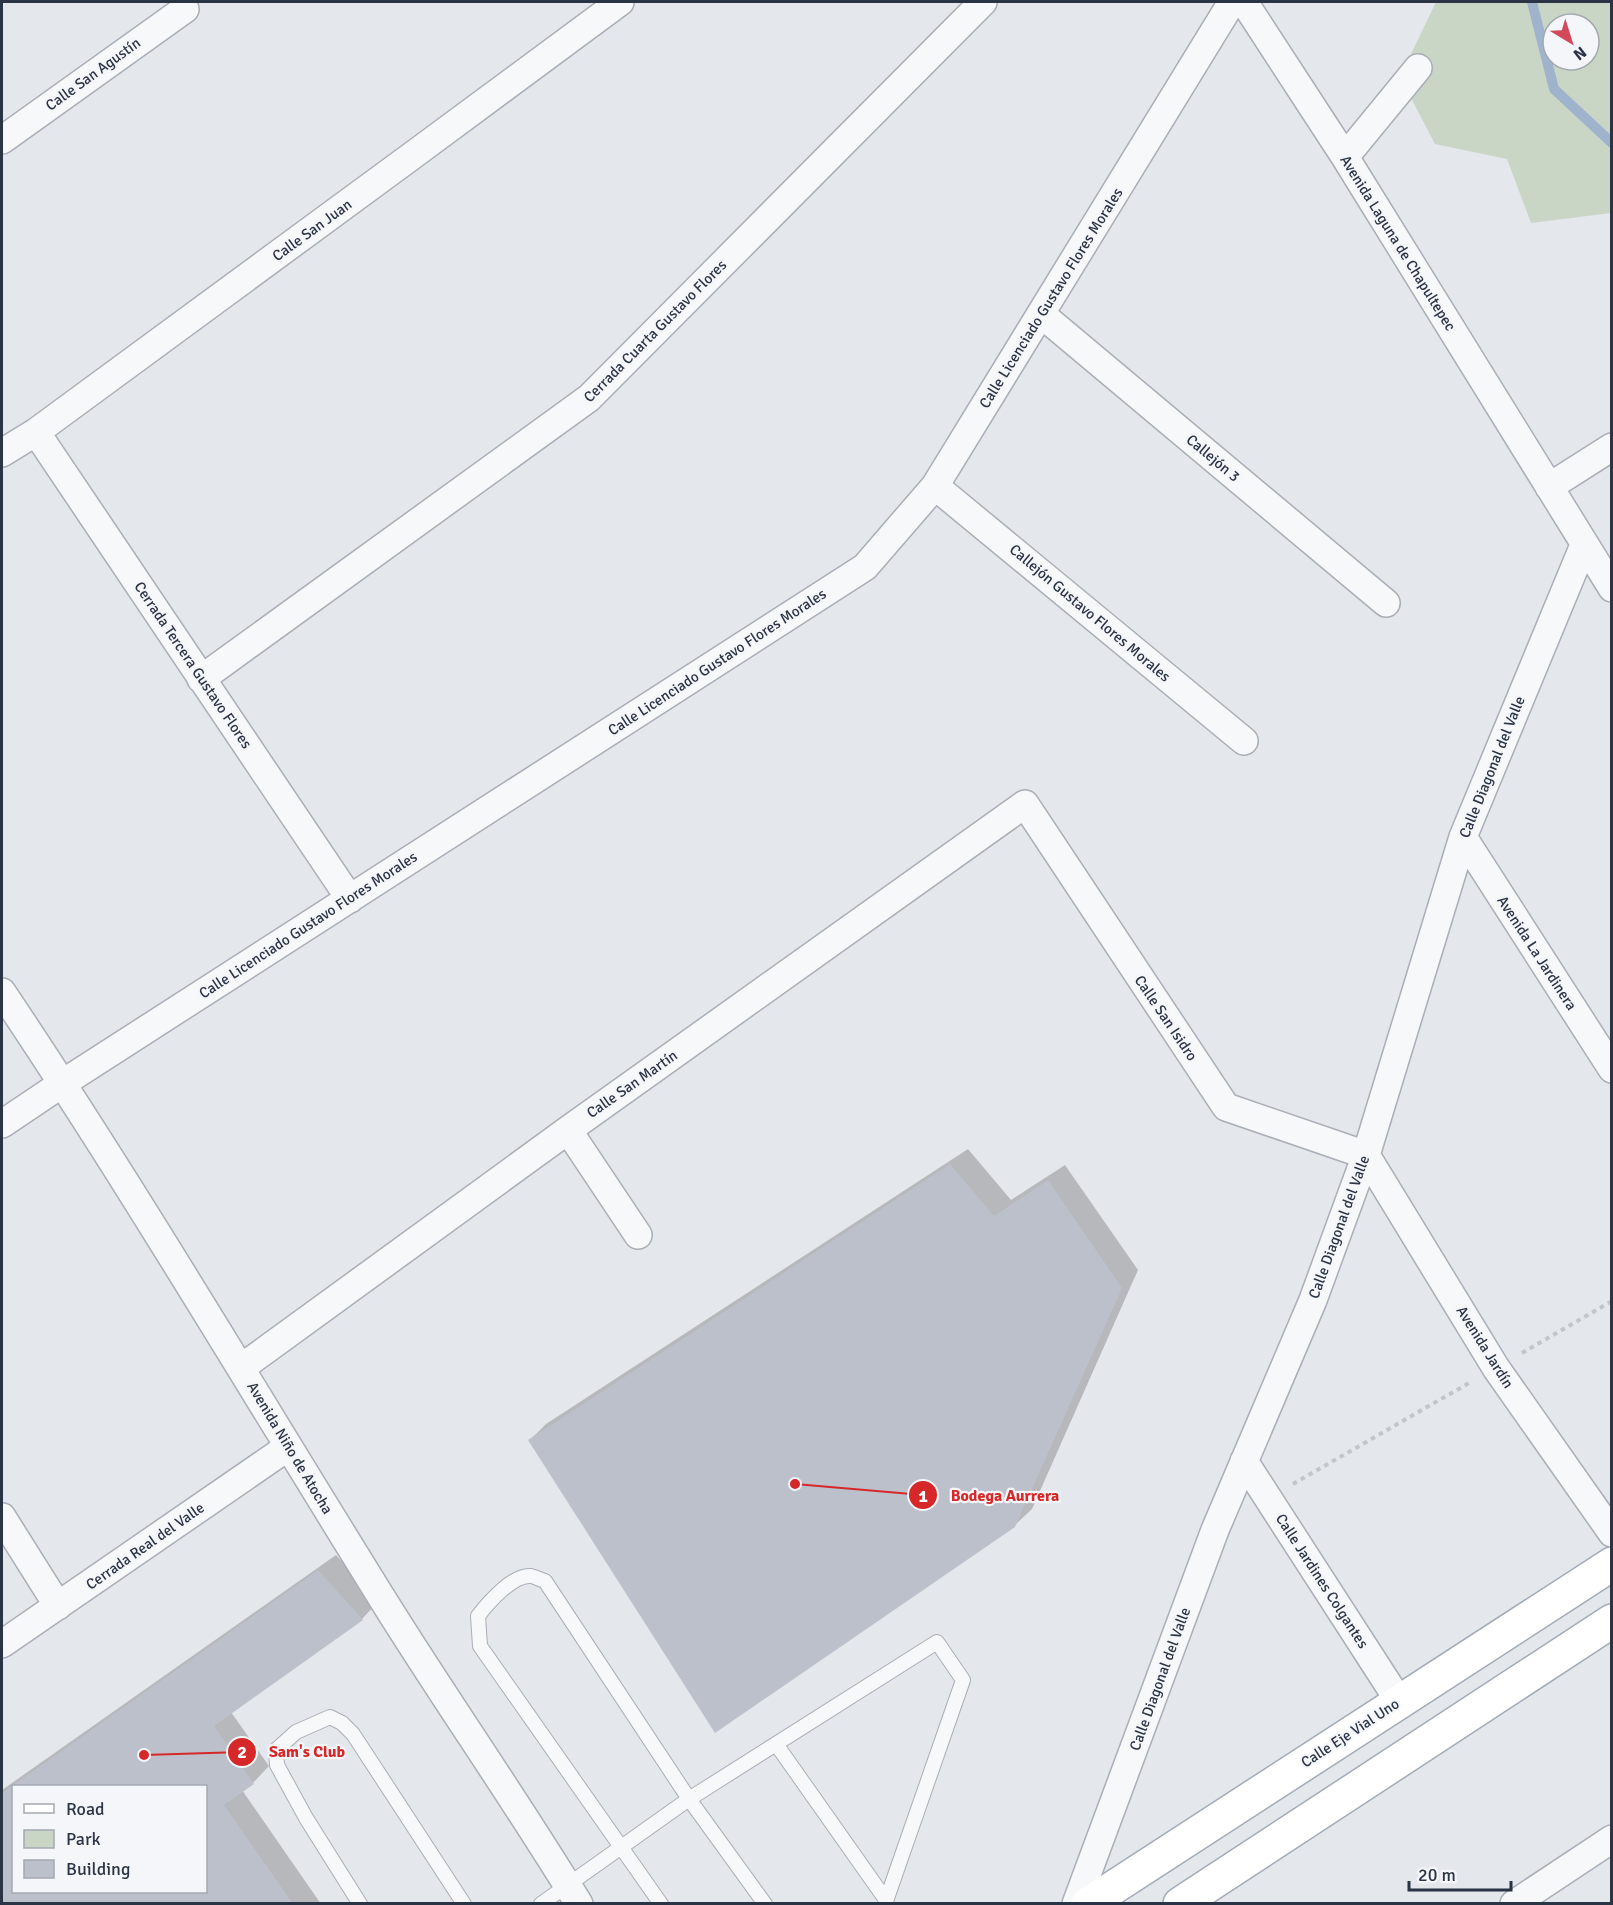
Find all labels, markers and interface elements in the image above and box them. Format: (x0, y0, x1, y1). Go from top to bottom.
north arrow (1541, 12, 1601, 72)
street label: Calle San Agustín (42, 34, 144, 114)
text: N (1569, 42, 1590, 64)
street label: Avenida Laguna de Chapultepec (1336, 152, 1460, 334)
street label: Calle Licenciado Gustavo Flores Morales (975, 184, 1127, 412)
street label: Calle San Juan (269, 195, 355, 265)
street label: Cerrada Cuarta Gustavo Flores (580, 256, 730, 406)
street label: Callejón 3 (1183, 430, 1243, 486)
street label: Callejón Gustavo Flores Morales (1006, 540, 1174, 686)
street label: Cerrada Tercera Gustavo Flores (130, 578, 256, 752)
street label: Calle Licenciado Gustavo Flores Morales (605, 584, 830, 739)
street label: Calle Diagonal del Valle (1455, 694, 1529, 840)
street label: Calle Licenciado Gustavo Flores Morales (196, 847, 421, 1002)
street label: Avenida La Jardinera (1493, 892, 1581, 1014)
street label: Calle San Isidro (1131, 972, 1201, 1064)
street label: Calle San Martín (583, 1046, 681, 1122)
street label: Calle Diagonal del Valle (1305, 1153, 1373, 1301)
street label: Avenida Jardín (1453, 1303, 1517, 1391)
street label: Avenida Niño de Atocha (243, 1379, 337, 1517)
callout: Bodega Aurrera (908, 1478, 1071, 1512)
text: 1 (918, 1485, 928, 1507)
text: Bodega Aurrera (951, 1486, 1059, 1506)
street label: Cerrada Real del Valle (82, 1498, 208, 1594)
street label: Calle Jardines Colgantes (1272, 1510, 1372, 1652)
street label: Calle Diagonal del Valle (1126, 1605, 1194, 1753)
street label: Calle Eje Vial Uno (1298, 1694, 1403, 1771)
callout: Sam's Club (227, 1735, 357, 1769)
text: 2 (237, 1741, 247, 1763)
text: Sam's Club (269, 1742, 346, 1762)
legend (12, 1785, 207, 1893)
text: Road (66, 1798, 105, 1820)
text: Park (66, 1828, 101, 1850)
scale bar (1409, 1854, 1511, 1892)
text: Building (66, 1858, 130, 1880)
text: 20 m (1418, 1864, 1456, 1886)

